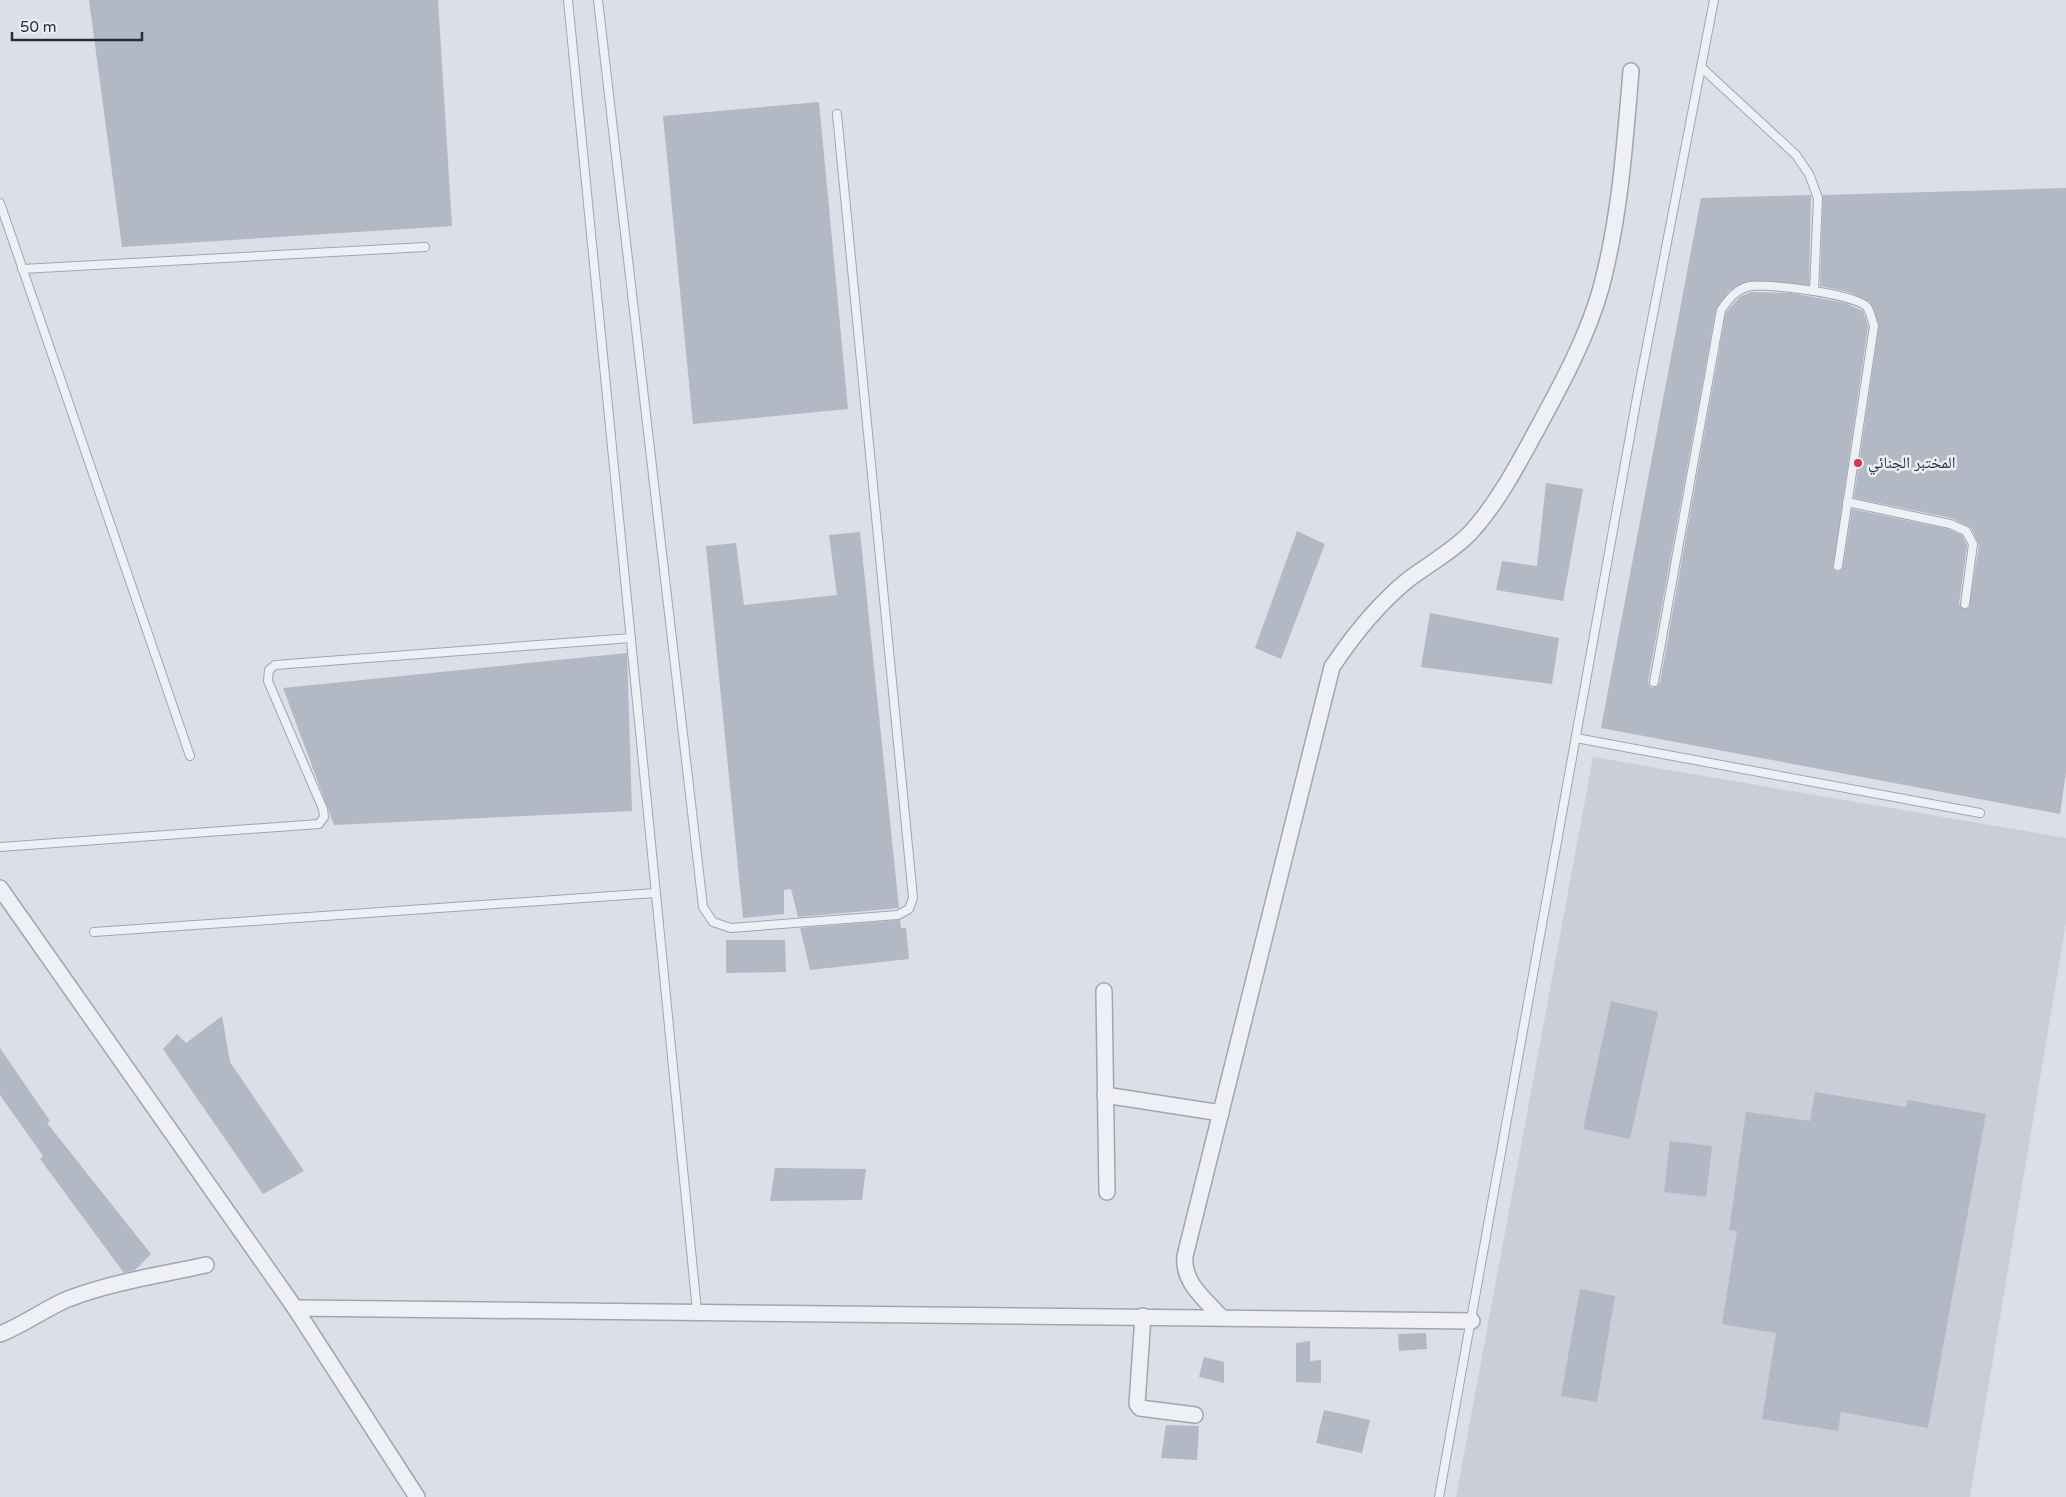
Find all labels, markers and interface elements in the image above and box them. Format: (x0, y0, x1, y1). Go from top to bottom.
scale bar (12, 10, 142, 42)
text: 50 m (20, 18, 57, 36)
place label: المختبر الجنائي (1868, 453, 1956, 475)
marker: المختبر الجنائي (1852, 457, 1864, 469)

